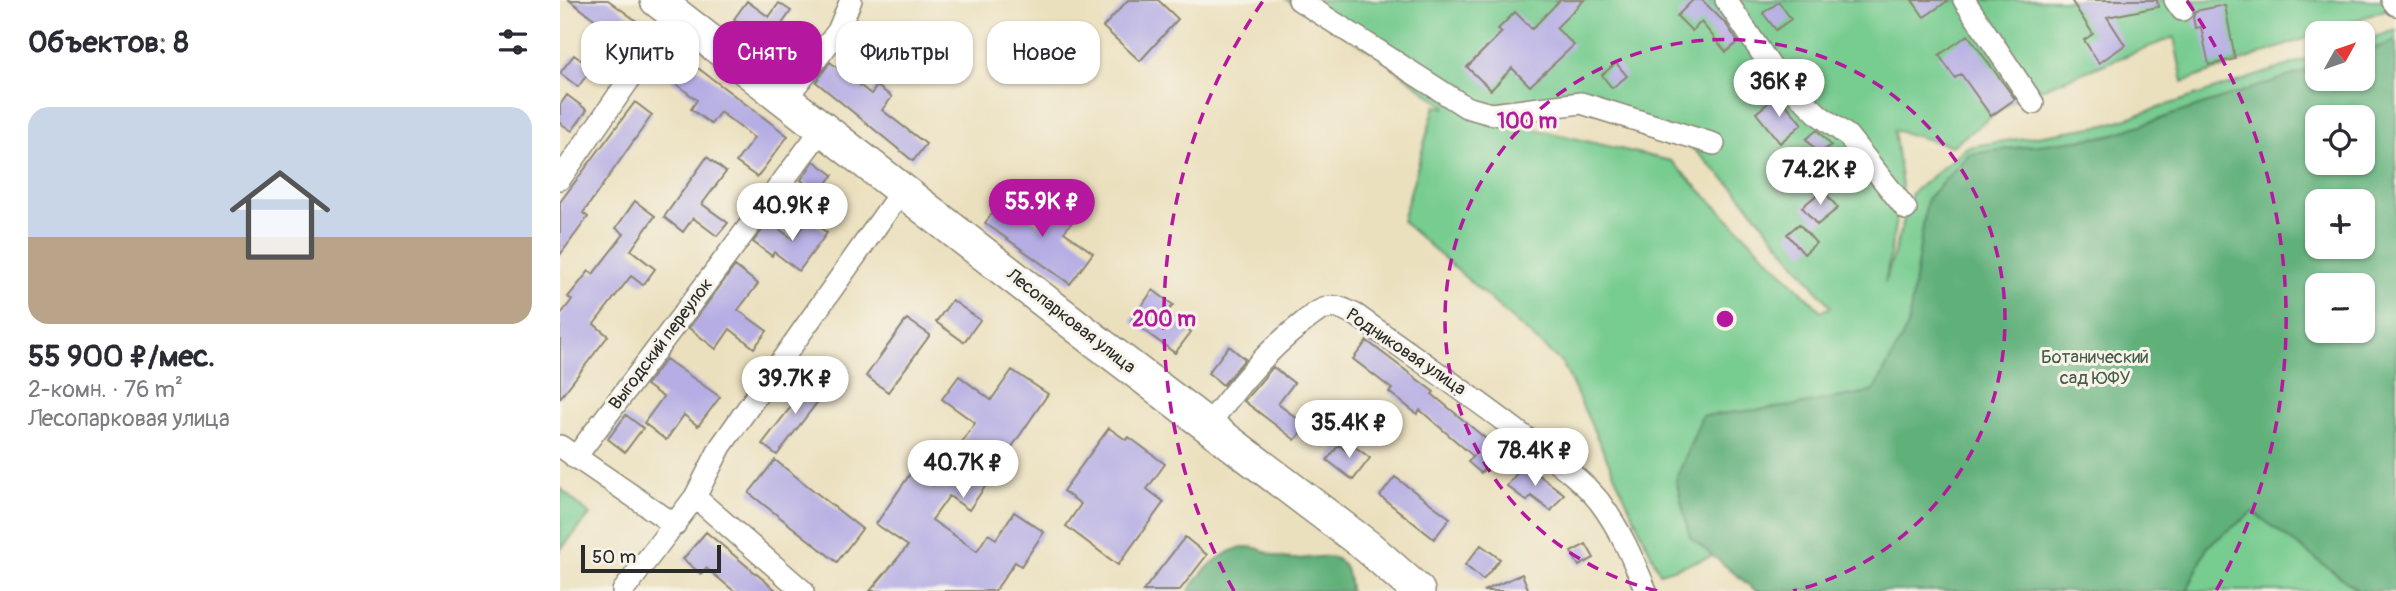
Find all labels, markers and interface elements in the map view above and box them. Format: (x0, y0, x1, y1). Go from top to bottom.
chip: Купить (581, 21, 699, 84)
chip: Снять (713, 21, 822, 84)
chip: Фильтры (836, 21, 973, 84)
chip: Новое (987, 21, 1100, 84)
north arrow (2305, 21, 2375, 91)
map controls (2305, 21, 2375, 343)
icon: filters (494, 23, 532, 61)
text: Объектов: 8 (28, 24, 189, 61)
pin: 36K ₽ (1730, 60, 1828, 119)
text: 36K ₽ (1750, 67, 1808, 96)
button: locate (2305, 105, 2375, 175)
text: 100 m (1497, 108, 1557, 135)
pin: 74.2K ₽ (1755, 148, 1885, 207)
icon: home (217, 152, 343, 278)
text: 74.2K ₽ (1782, 155, 1858, 184)
pin: 55.9K ₽ (977, 180, 1107, 239)
pin: 40.9K ₽ (727, 184, 857, 243)
text: 55.9K ₽ (1005, 187, 1079, 216)
button: + (2305, 189, 2375, 259)
text: 40.9K ₽ (753, 191, 831, 220)
street label: Лесопарковая улица (1001, 263, 1140, 379)
button: − (2305, 273, 2375, 343)
street label: Выгодский переулок (604, 274, 718, 414)
street label: Родниковая улица (1342, 303, 1470, 401)
text: 200 m (1132, 306, 1196, 333)
centre of rings (1713, 307, 1737, 331)
text: 55 900 ₽/мес. (28, 338, 215, 375)
park label: Ботанический сад ЮФУ (2041, 346, 2149, 390)
pin: 39.7K ₽ (730, 356, 860, 416)
text: 39.7K ₽ (758, 364, 832, 393)
text: 2-комн. · 76 m² (28, 375, 183, 404)
pin: 35.4K ₽ (1284, 400, 1414, 460)
text: Лесопарковая улица (28, 404, 230, 433)
text: 35.4K ₽ (1311, 408, 1387, 437)
pin: 78.4K ₽ (1470, 428, 1600, 488)
text: 78.4K ₽ (1498, 436, 1572, 465)
pin: 40.7K ₽ (898, 440, 1028, 500)
text: 40.7K ₽ (924, 448, 1002, 477)
scale bar (581, 542, 721, 574)
text: 50 m (592, 545, 636, 569)

